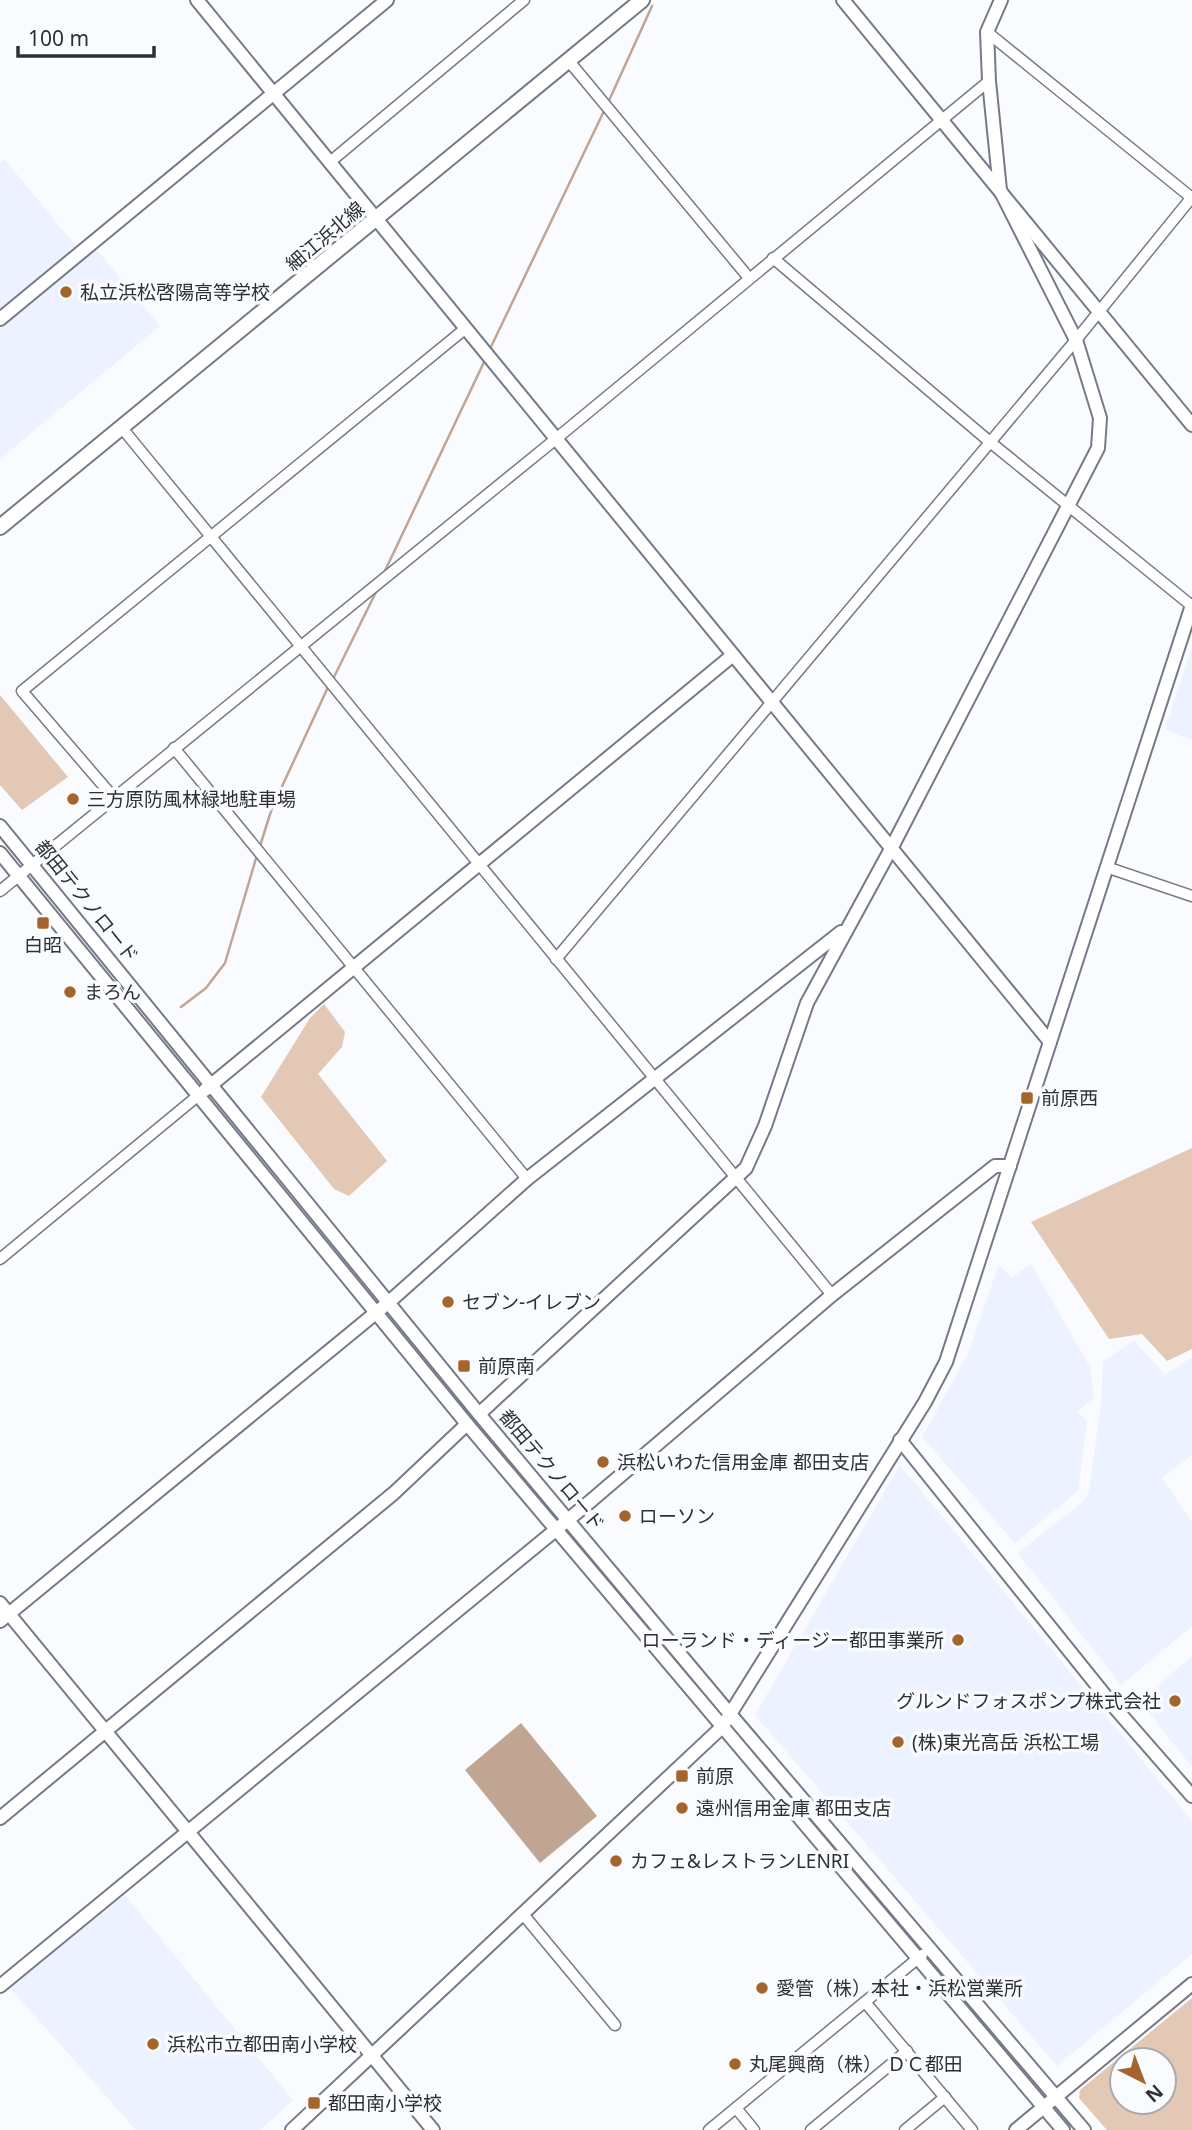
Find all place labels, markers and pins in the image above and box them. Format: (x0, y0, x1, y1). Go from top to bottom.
place label: 私立浜松啓陽高等学校 (80, 279, 270, 305)
marker: 私立浜松啓陽高等学校 (58, 284, 74, 300)
place label: 三方原防風林緑地駐車場 (87, 786, 296, 812)
marker: 三方原防風林緑地駐車場 (65, 791, 81, 807)
marker: 白昭 (35, 915, 51, 931)
place label: 白昭 (24, 932, 62, 958)
place label: まろん (84, 979, 141, 1005)
marker: まろん (62, 984, 78, 1000)
place label: 前原西 (1041, 1085, 1098, 1111)
marker: 前原西 (1019, 1090, 1035, 1106)
place label: セブン-イレブン (462, 1289, 601, 1315)
marker: セブン-イレブン (440, 1294, 456, 1310)
place label: 前原南 (478, 1353, 535, 1379)
marker: 前原南 (456, 1358, 472, 1374)
place label: 浜松いわた信用金庫 都田支店 (617, 1449, 869, 1475)
marker: 浜松いわた信用金庫 都田支店 (595, 1454, 611, 1470)
place label: ローソン (639, 1503, 715, 1529)
marker: ローソン (617, 1508, 633, 1524)
place label: ローランド・ディージー都田事業所 (642, 1627, 944, 1653)
marker: ローランド・ディージー都田事業所 (950, 1632, 966, 1648)
place label: グルンドフォスポンプ株式会社 (896, 1688, 1161, 1714)
marker: グルンドフォスポンプ株式会社 (1167, 1693, 1183, 1709)
place label: (株)東光高岳 浜松工場 (912, 1729, 1099, 1755)
marker: (株)東光高岳 浜松工場 (890, 1734, 906, 1750)
place label: 前原 (696, 1763, 734, 1789)
marker: 前原 (674, 1768, 690, 1784)
place label: 遠州信用金庫 都田支店 (696, 1795, 891, 1821)
marker: 遠州信用金庫 都田支店 (674, 1800, 690, 1816)
place label: カフェ&レストランLENRI (630, 1848, 849, 1874)
marker: カフェ&レストランLENRI (608, 1853, 624, 1869)
place label: 愛管（株）本社・浜松営業所 (776, 1975, 1023, 2001)
marker: 愛管（株）本社・浜松営業所 (754, 1980, 770, 1996)
place label: 浜松市立都田南小学校 (167, 2031, 357, 2057)
marker: 浜松市立都田南小学校 (145, 2036, 161, 2052)
place label: 丸尾興商（株） ＤＣ都田 (749, 2051, 963, 2077)
marker: 丸尾興商（株） ＤＣ都田 (727, 2056, 743, 2072)
place label: 都田南小学校 (328, 2090, 442, 2116)
marker: 都田南小学校 (306, 2095, 322, 2111)

